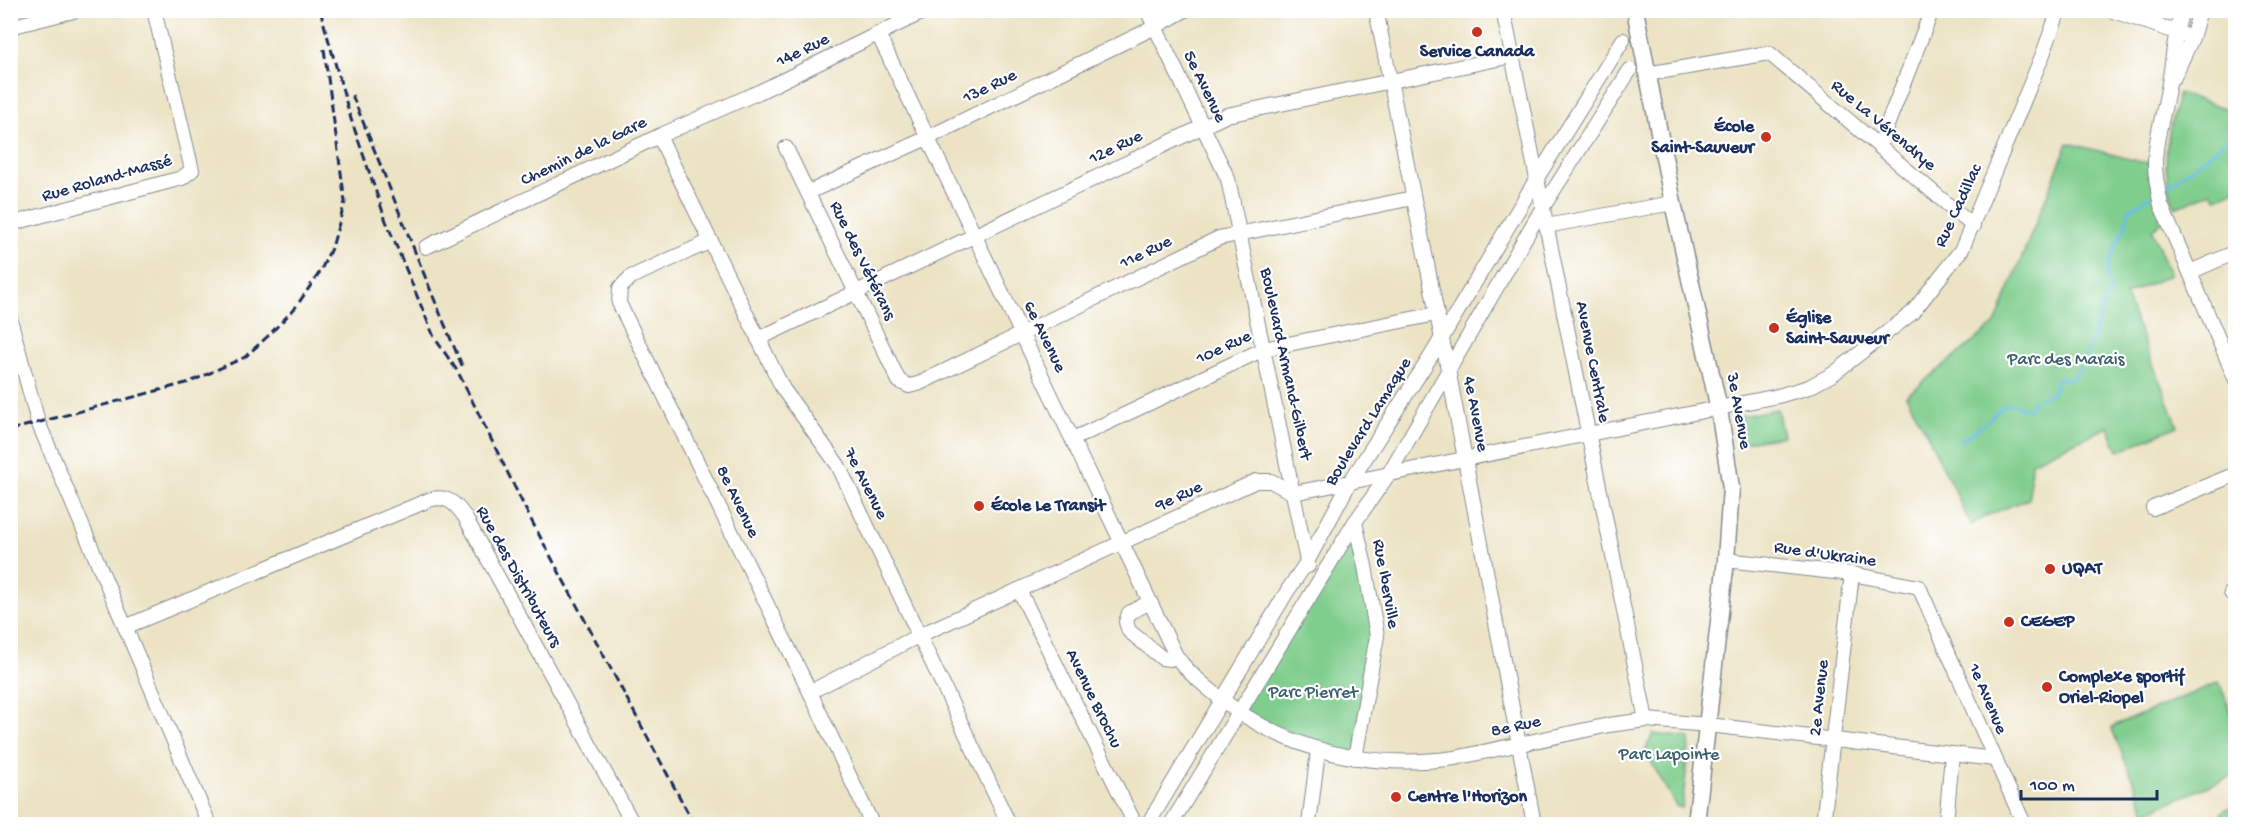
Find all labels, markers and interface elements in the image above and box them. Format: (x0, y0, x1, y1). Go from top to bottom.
marker: Service Canada (1470, 25, 1484, 39)
street label: 14e Rue (772, 29, 834, 73)
place label: Service Canada (1420, 42, 1535, 63)
street label: 5e Avenue (1178, 48, 1231, 127)
street label: 13e Rue (959, 65, 1021, 109)
street label: Rue La Vérendrye (1826, 76, 1940, 177)
street label: Chemin de la Gare (518, 112, 651, 192)
place label: École Saint-Sauveur (1651, 116, 1757, 159)
street label: 12e Rue (1085, 126, 1147, 170)
marker: École Saint-Sauveur (1759, 130, 1773, 144)
street label: Rue Roland-Massé (40, 150, 175, 208)
street label: Rue Cadillac (1931, 160, 1988, 251)
street label: Rue des Vétérans (824, 198, 900, 325)
street label: 11e Rue (1116, 231, 1176, 275)
street label: Boulevard Armand-Gilbert (1254, 265, 1316, 463)
street label: 6e Avenue (1018, 298, 1071, 377)
street label: Avenue Centrale (1570, 300, 1614, 425)
place label: Église Saint-Sauveur (1786, 307, 1891, 350)
marker: Église Saint-Sauveur (1767, 321, 1781, 335)
street label: 10e Rue (1192, 326, 1255, 370)
park label: Parc des Marais (2007, 350, 2126, 371)
street label: Boulevard Lamaque (1321, 353, 1417, 491)
street label: 3e Avenue (1721, 370, 1755, 451)
street label: 4e Avenue (1457, 375, 1493, 454)
street label: 7e Avenue (838, 444, 892, 524)
street label: 8e Avenue (711, 463, 764, 542)
street label: 9e Rue (1151, 477, 1207, 517)
place label: École Le Transit (991, 495, 1107, 517)
marker: École Le Transit (972, 499, 986, 513)
street label: Rue des Distributeurs (470, 503, 566, 652)
street label: Rue d'Ukraine (1773, 537, 1878, 573)
street label: Rue Iberville (1367, 538, 1403, 631)
place label: UQAT (2062, 559, 2103, 580)
marker: UQAT (2043, 562, 2057, 576)
place label: CEGEP (2020, 612, 2076, 633)
marker: CEGEP (2002, 615, 2016, 629)
street label: Avenue Brochu (1060, 646, 1126, 752)
street label: 2e Avenue (1806, 658, 1835, 737)
street label: 1e Avenue (1962, 659, 2012, 738)
place label: Complexe sportif Oriel-Riopel (2058, 667, 2185, 709)
marker: Complexe sportif Oriel-Riopel (2040, 680, 2054, 694)
park label: Parc Pierret (1267, 683, 1359, 704)
street label: 8e Rue (1489, 711, 1544, 743)
park label: Parc Lapointe (1618, 745, 1720, 766)
scale bar (2021, 763, 2158, 801)
text: 100 m (2029, 776, 2075, 797)
place label: Centre l'Horizon (1407, 787, 1528, 808)
marker: Centre l'Horizon (1389, 790, 1403, 804)

